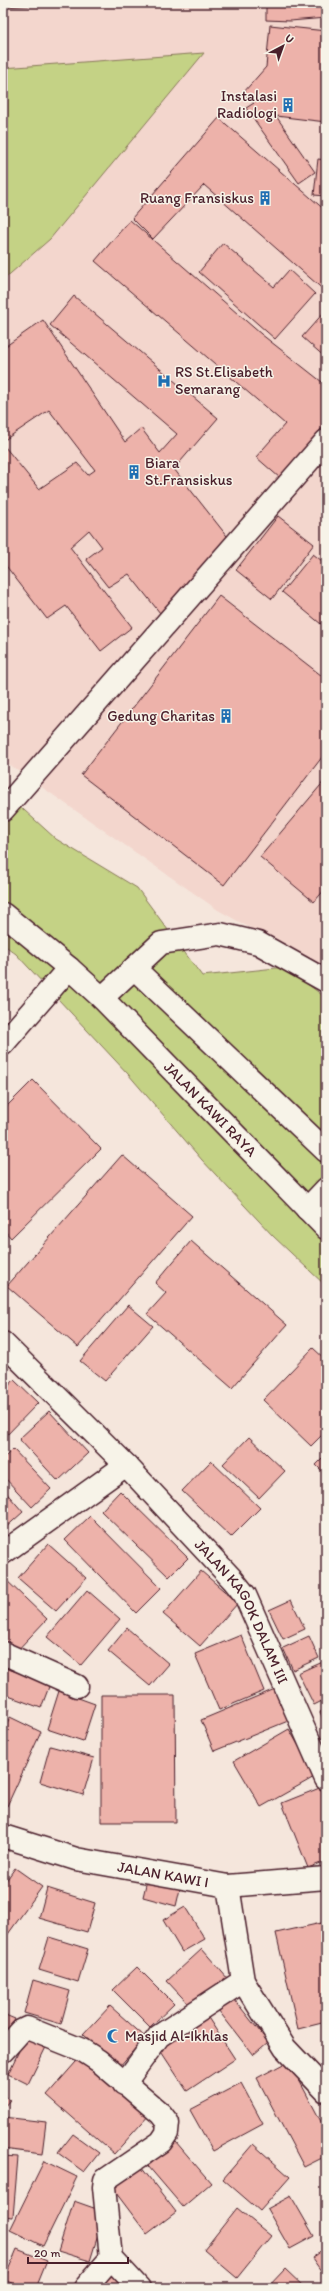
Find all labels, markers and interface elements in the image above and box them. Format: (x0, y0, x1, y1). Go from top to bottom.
north arrow (263, 26, 303, 66)
text: U (282, 32, 296, 46)
place label: Instalasi Radiologi (217, 87, 277, 122)
building icon: Instalasi Radiologi (280, 97, 296, 113)
place label: Ruang Fransiskus (140, 189, 254, 207)
building icon: Ruang Fransiskus (257, 190, 273, 206)
place label: RS St.Elisabeth Semarang (175, 363, 273, 398)
hospital icon: RS St.Elisabeth Semarang (156, 373, 172, 389)
place label: Biara St.Fransiskus (145, 454, 233, 489)
building icon: Biara St.Fransiskus (126, 464, 142, 480)
place label: Gedung Charitas (107, 707, 215, 725)
building icon: Gedung Charitas (218, 708, 234, 724)
street label: JALAN KAWI RAYA (160, 1058, 261, 1161)
street label: JALAN KAGOK DALAM III (191, 1536, 292, 1687)
street label: JALAN KAWI I (116, 1858, 210, 1891)
place label: Masjid Al-Ikhlas (125, 2027, 229, 2045)
mosque icon: Masjid Al-Ikhlas (106, 2028, 122, 2044)
scale bar (28, 2239, 128, 2265)
text: 20 m (34, 2246, 61, 2260)

